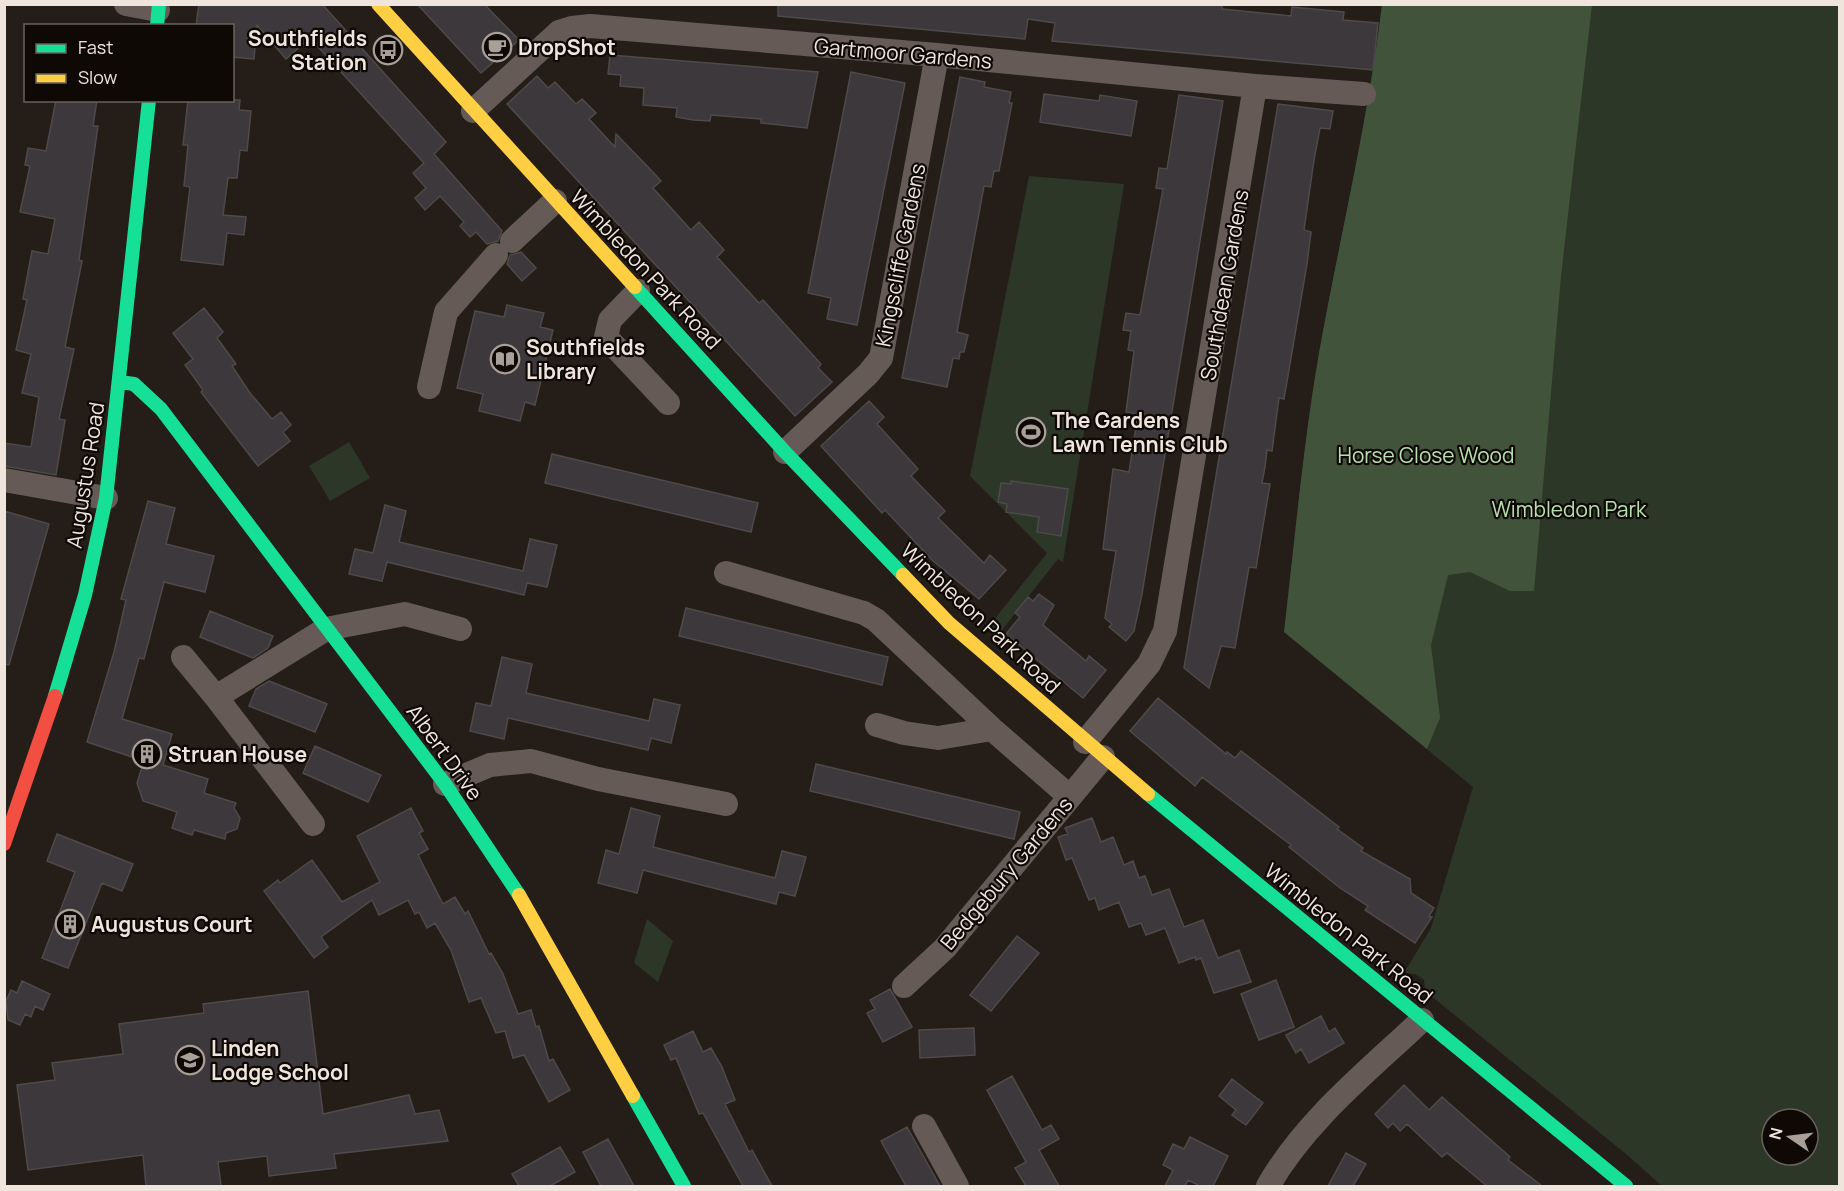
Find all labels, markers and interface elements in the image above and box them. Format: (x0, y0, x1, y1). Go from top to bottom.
legend (24, 24, 234, 102)
place label: Southfields Station (248, 24, 367, 76)
cafe icon: DropShot (481, 31, 513, 63)
street label: Gartmoor Gardens (813, 31, 993, 75)
place label: DropShot (518, 33, 616, 61)
bus stop icon: Southfields Station (372, 34, 404, 66)
text: Fast (78, 35, 113, 59)
text: Slow (78, 65, 118, 89)
street label: Kingscliffe Gardens (869, 161, 931, 349)
street label: Wimbledon Park Road (565, 183, 727, 355)
street label: Southdean Gardens (1193, 187, 1255, 383)
place label: Southfields Library (526, 333, 645, 385)
library icon: Southfields Library (489, 343, 521, 375)
street label: Augustus Road (60, 400, 110, 550)
place label: The Gardens Lawn Tennis Club (1052, 406, 1228, 458)
sports icon: The Gardens Lawn Tennis Club (1015, 416, 1047, 448)
park label: Horse Close Wood (1338, 441, 1514, 469)
park label: Wimbledon Park (1492, 495, 1647, 523)
street label: Wimbledon Park Road (895, 537, 1067, 699)
street label: Albert Drive (401, 698, 489, 806)
building icon: Struan House (131, 738, 163, 770)
place label: Struan House (168, 740, 307, 768)
street label: Bedgebury Gardens (934, 791, 1078, 955)
street label: Wimbledon Park Road (1259, 856, 1439, 1010)
building icon: Augustus Court (54, 908, 86, 940)
place label: Augustus Court (91, 910, 253, 938)
place label: Linden Lodge School (211, 1034, 349, 1086)
school or university icon: Linden Lodge School (174, 1044, 206, 1076)
north arrow (1760, 1107, 1820, 1167)
text: N (1763, 1125, 1788, 1142)

